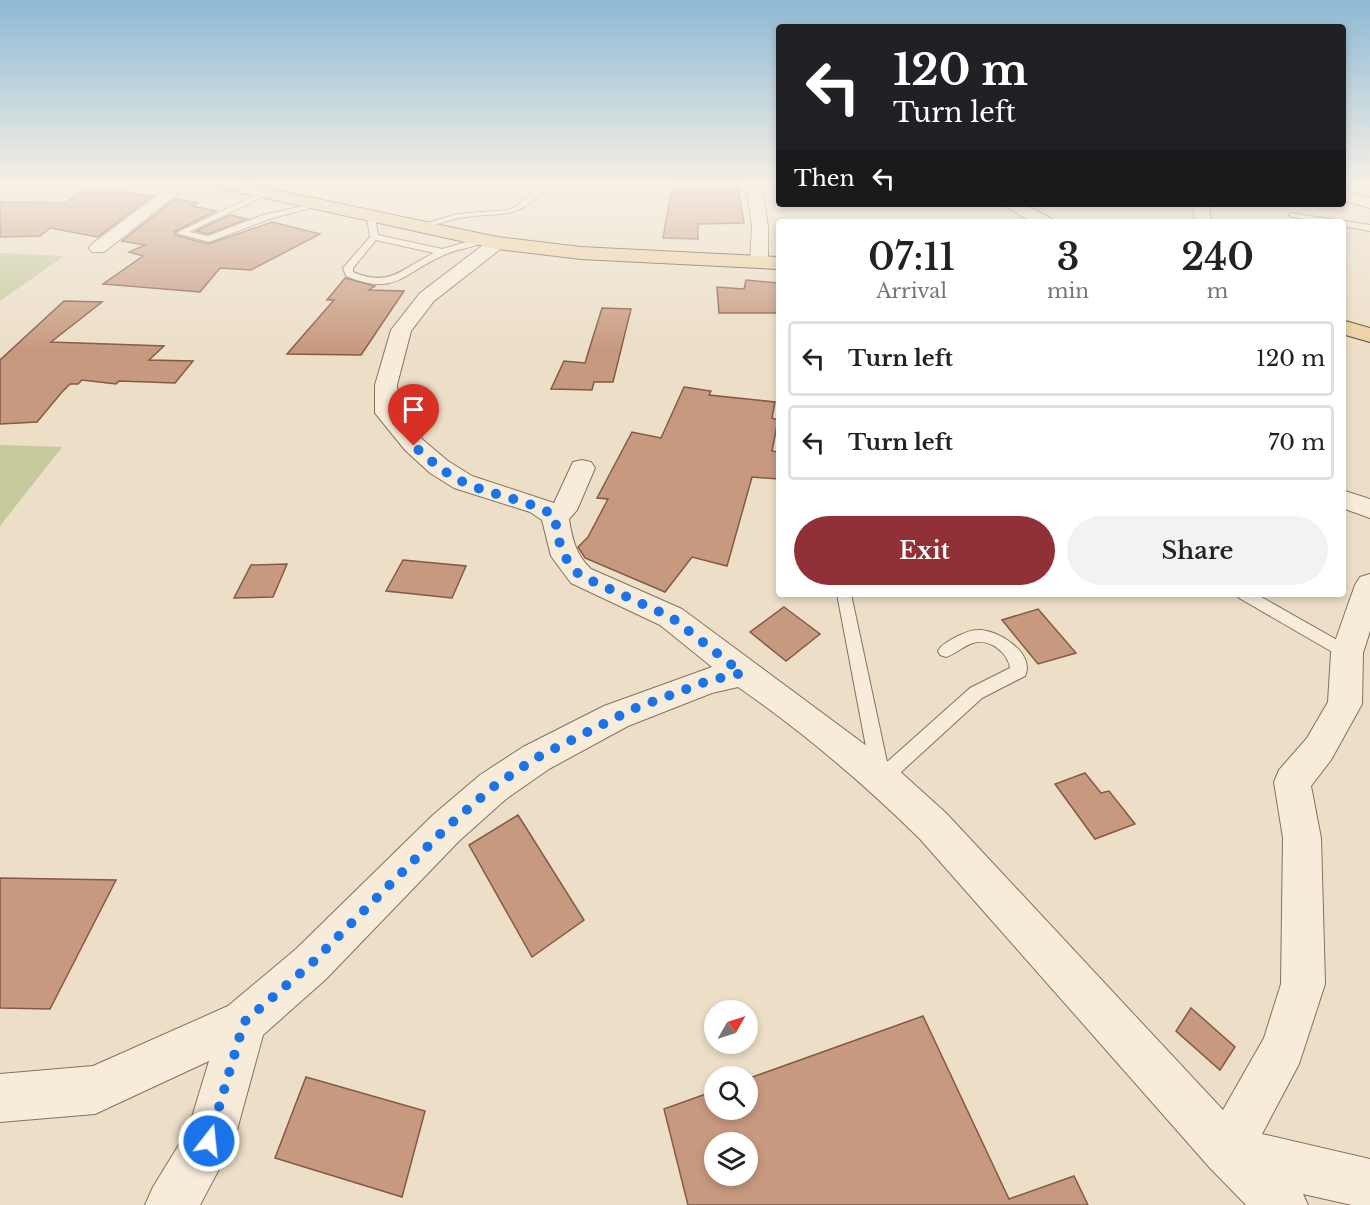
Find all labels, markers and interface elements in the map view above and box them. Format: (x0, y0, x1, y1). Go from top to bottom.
text: 120 m (893, 44, 1028, 96)
icon: left (794, 48, 872, 126)
text: Turn left (893, 96, 1016, 129)
icon: left (867, 162, 900, 195)
text: Then (794, 165, 855, 192)
text: 07:11 (868, 235, 955, 280)
text: 3 (1057, 235, 1079, 280)
text: 240 (1181, 235, 1254, 280)
text: Arrival (876, 279, 947, 303)
text: min (1047, 279, 1089, 303)
text: m (1207, 279, 1228, 303)
icon: left (797, 342, 830, 375)
text: Turn left (848, 345, 953, 372)
text: 120 m (1256, 345, 1325, 372)
pin (388, 384, 439, 446)
icon: arrive (397, 393, 430, 426)
icon: left (797, 426, 830, 459)
text: Turn left (848, 429, 953, 456)
text: 70 m (1268, 429, 1325, 456)
button: Exit (794, 516, 1055, 585)
button: Share (1067, 516, 1328, 585)
north arrow (704, 1000, 758, 1054)
map controls (704, 1000, 758, 1186)
button: search (704, 1066, 758, 1120)
position arrow (177, 1109, 241, 1173)
button: layers (704, 1132, 758, 1186)

